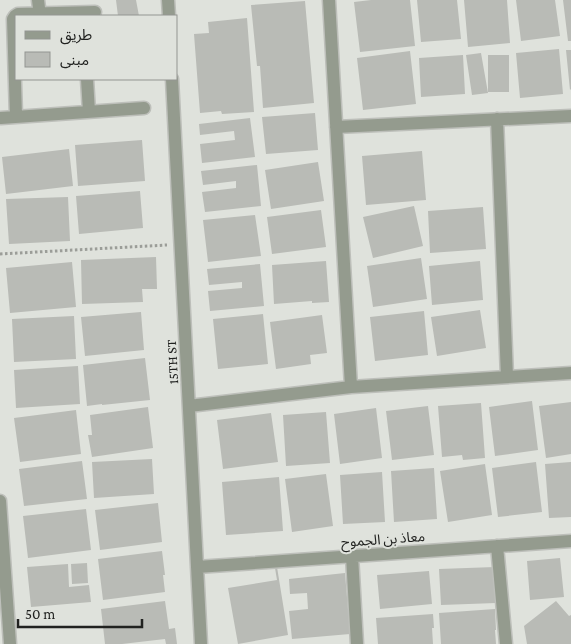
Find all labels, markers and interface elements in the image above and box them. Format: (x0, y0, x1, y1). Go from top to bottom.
legend (15, 15, 178, 80)
text: طريق (60, 27, 92, 45)
text: مبنى (60, 52, 89, 69)
street label: 15TH ST (163, 339, 181, 385)
street label: معاذ بن الجموح (340, 528, 426, 553)
scale bar (18, 596, 141, 628)
text: 50 m (25, 606, 55, 622)

